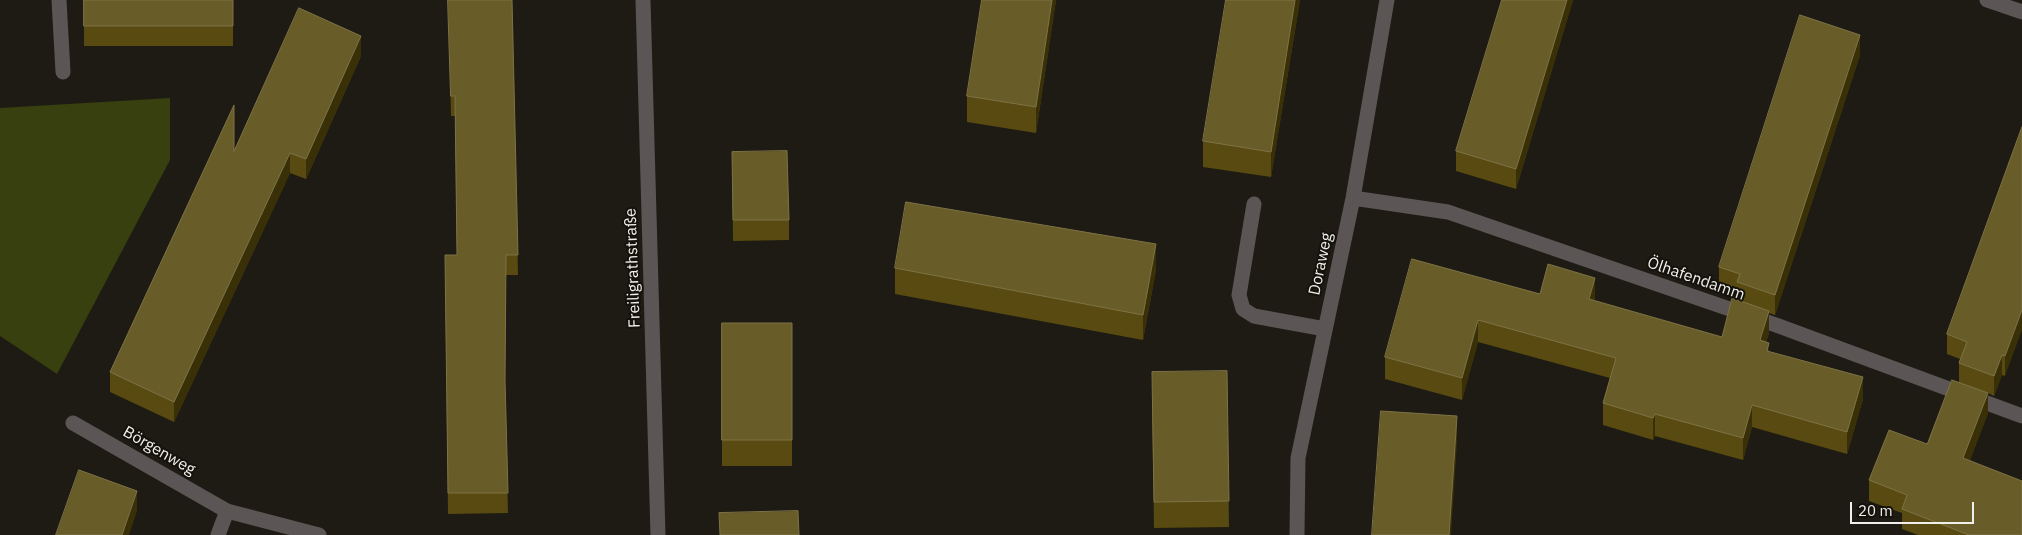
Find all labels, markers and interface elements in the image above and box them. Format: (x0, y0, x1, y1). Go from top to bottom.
street label: Freiligrathstraße (621, 208, 645, 328)
street label: Doraweg (1305, 231, 1337, 297)
street label: Ölhafendamm (1645, 253, 1747, 305)
street label: Börgenweg (119, 423, 199, 479)
scale bar (1852, 492, 1976, 524)
text: 20 m (1858, 501, 1893, 520)

